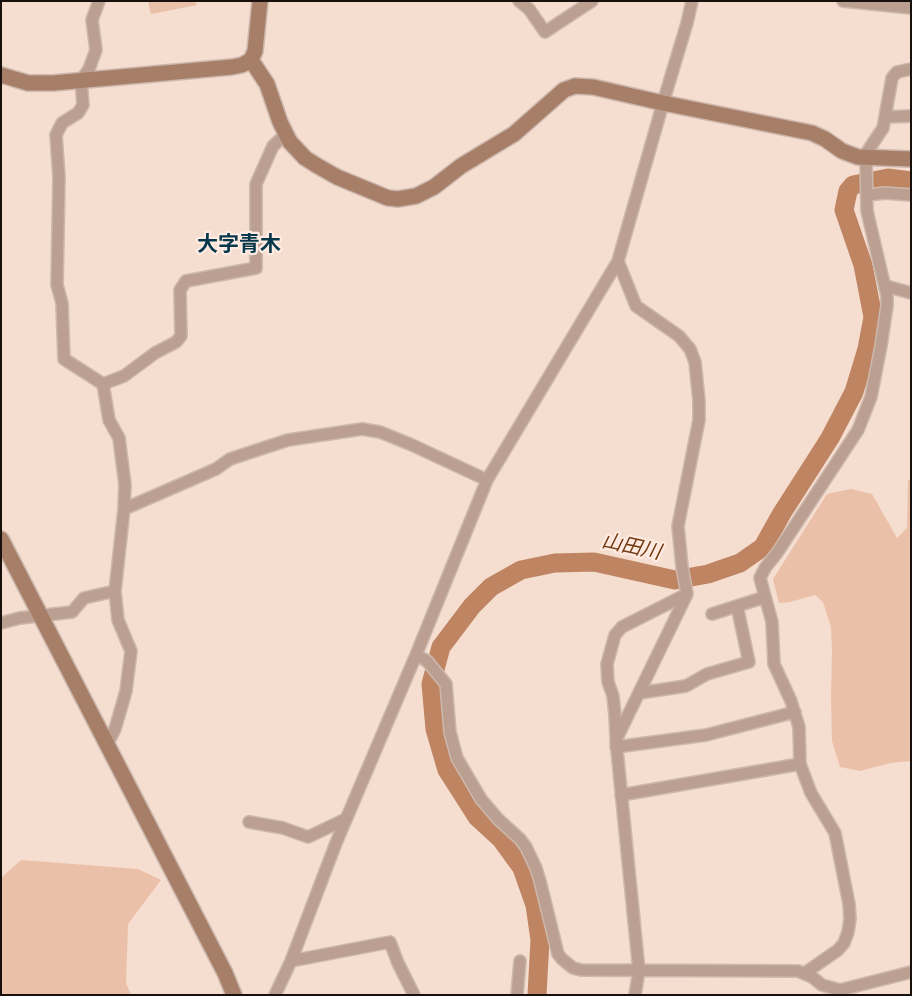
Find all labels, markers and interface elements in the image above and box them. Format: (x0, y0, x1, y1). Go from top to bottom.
district label: 大字青木 (197, 233, 281, 259)
water label: 山田川 (599, 530, 663, 566)

